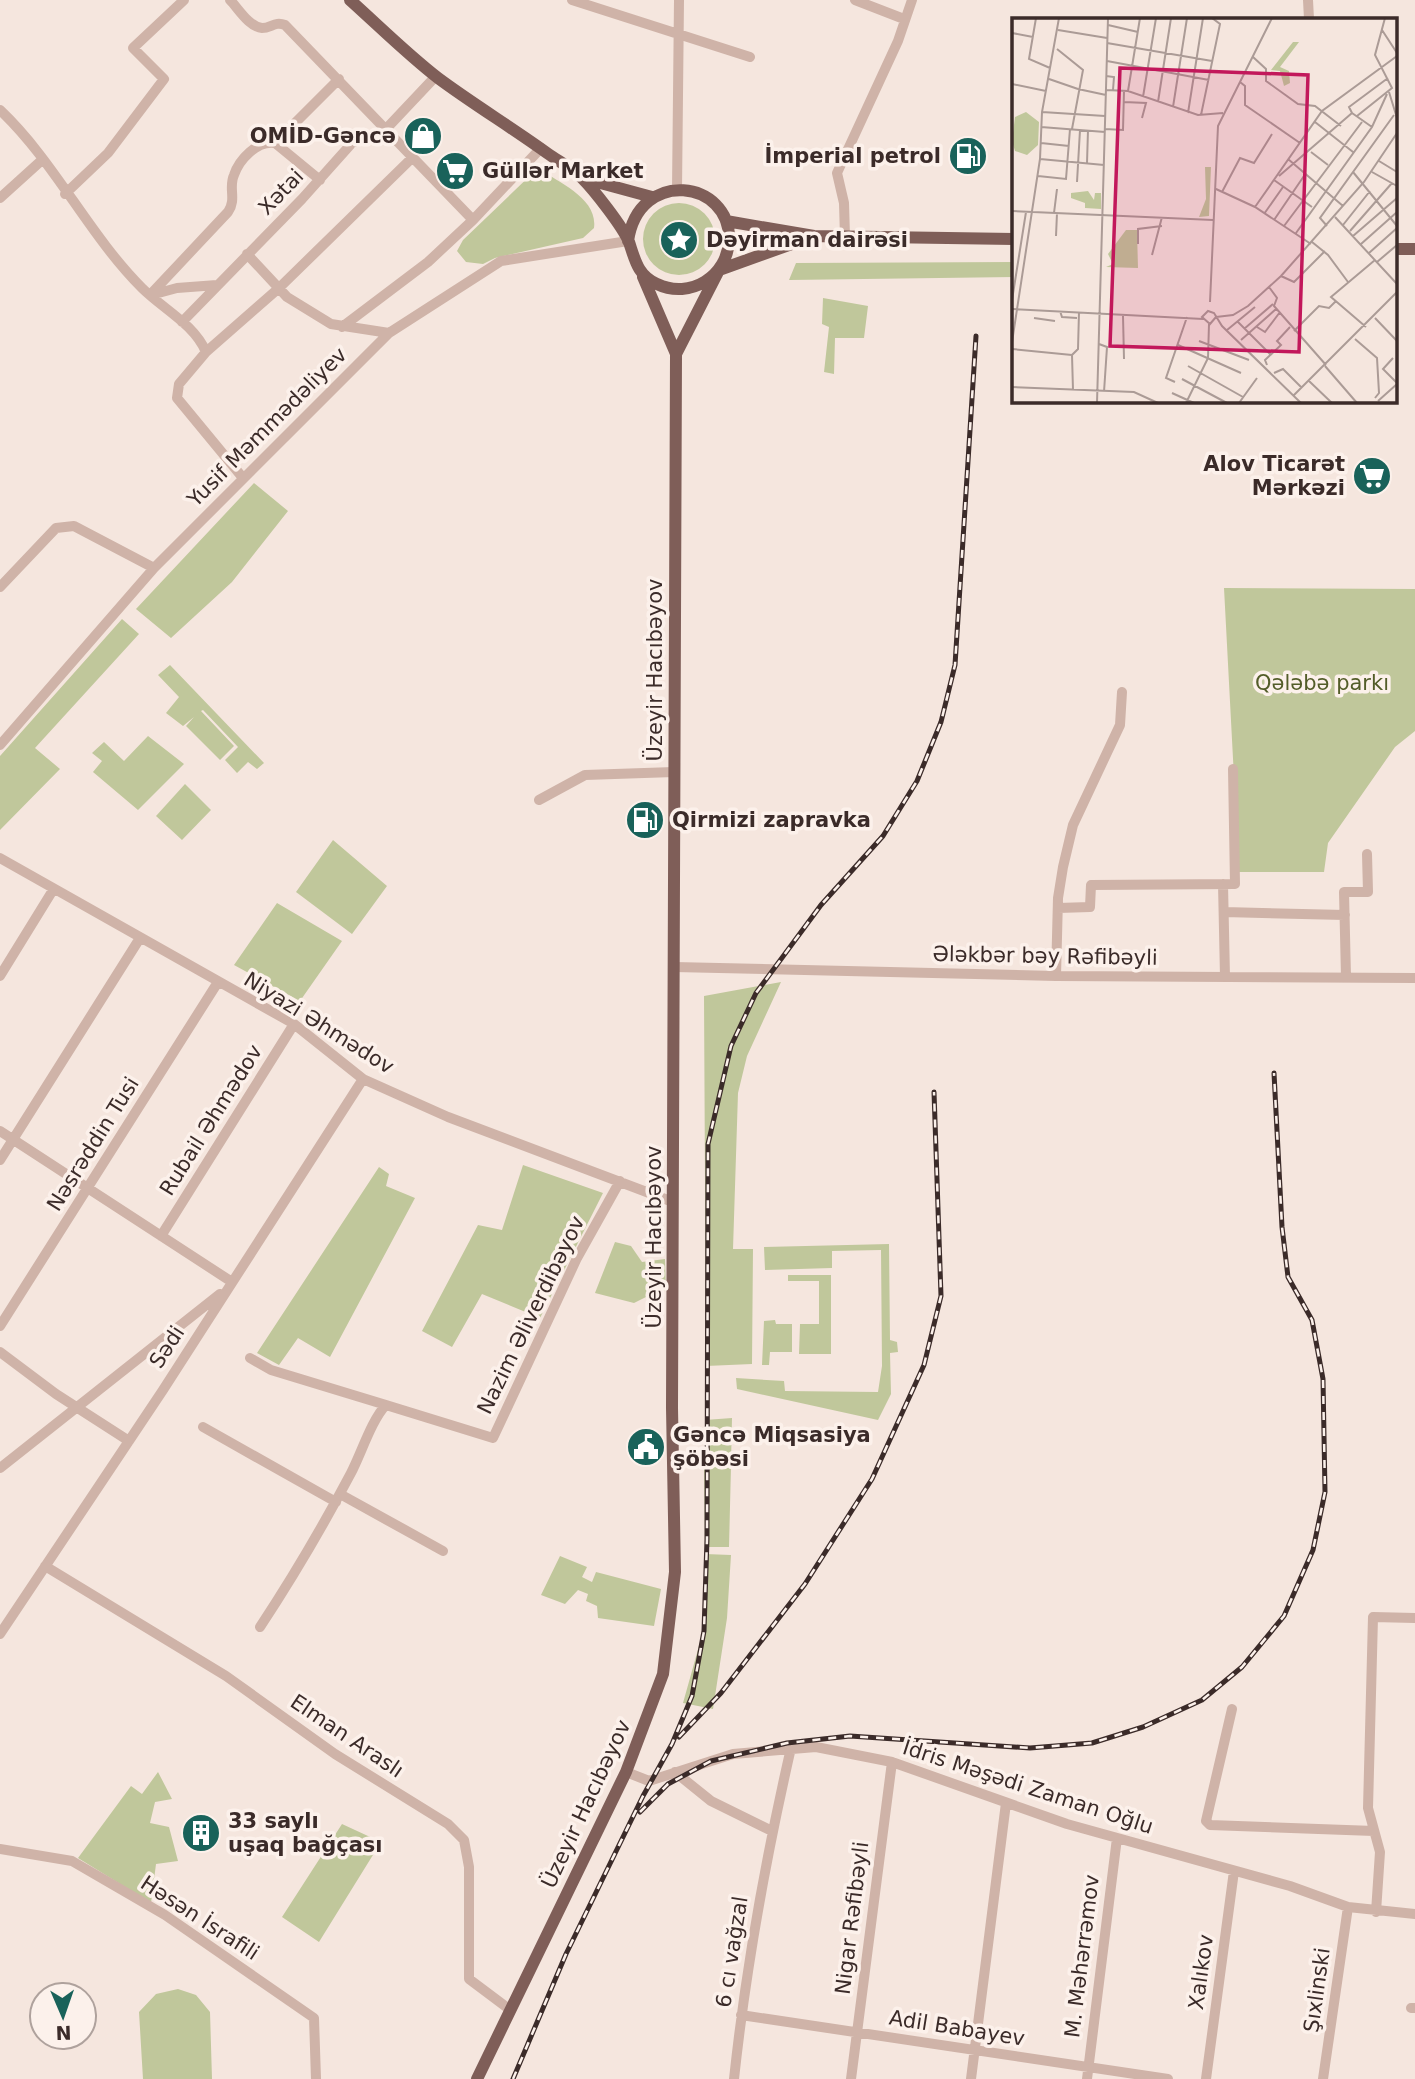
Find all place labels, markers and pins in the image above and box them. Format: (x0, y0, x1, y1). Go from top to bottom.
shop icon: OMİD-Gəncə (402, 115, 444, 157)
place label: OMİD-Gəncə (250, 123, 396, 148)
fuel station icon: İmperial petrol (947, 135, 989, 177)
place label: İmperial petrol (764, 143, 941, 168)
supermarket icon: Güllər Market (434, 150, 476, 192)
place label: Güllər Market (482, 159, 644, 183)
place icon: Dəyirman dairəsi (658, 219, 700, 261)
place label: Dəyirman dairəsi (706, 228, 908, 252)
place label: Alov Ticarət Mərkəzi (1203, 452, 1345, 500)
supermarket icon: Alov Ticarət Mərkəzi (1351, 455, 1393, 497)
fuel station icon: Qirmizi zapravka (624, 799, 666, 841)
place label: Qirmizi zapravka (672, 808, 871, 832)
place label: Gəncə Miqsasiya şöbəsi (673, 1423, 871, 1471)
public building icon: Gəncə Miqsasiya şöbəsi (625, 1426, 667, 1468)
place label: 33 saylı uşaq bağçası (228, 1809, 383, 1857)
building icon: 33 saylı uşaq bağçası (180, 1812, 222, 1854)

